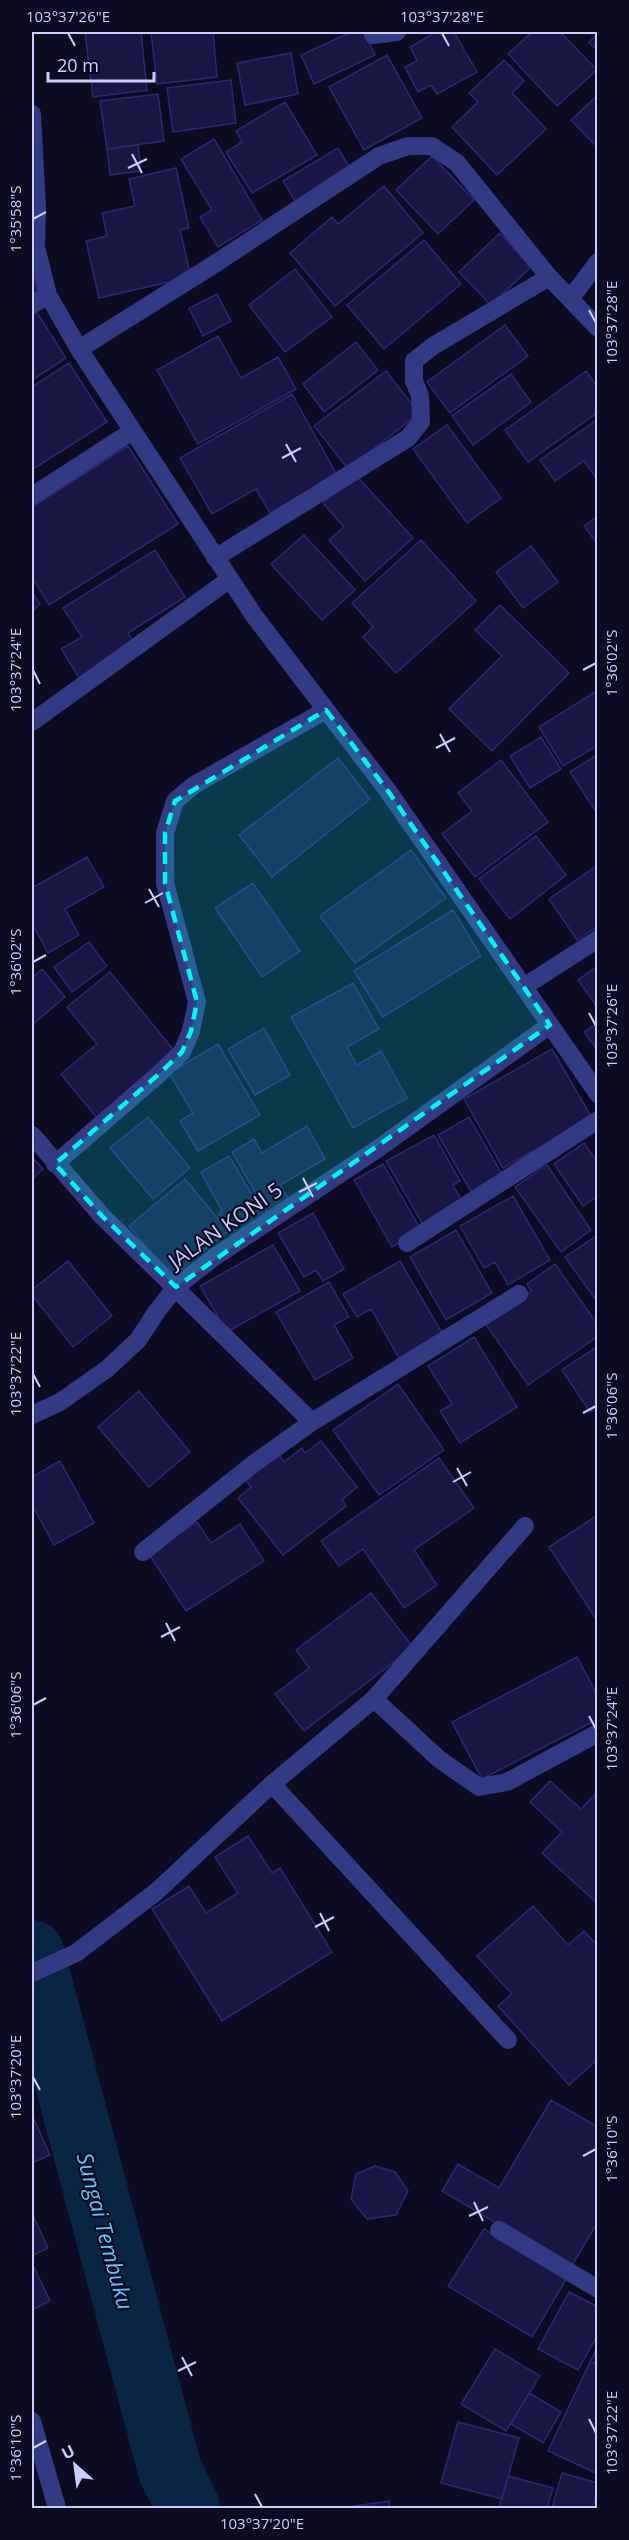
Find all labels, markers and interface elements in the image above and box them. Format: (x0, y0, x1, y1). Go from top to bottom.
text: 103°37'26"E (26, 6, 110, 26)
text: 103°37'28"E (400, 6, 484, 26)
scale bar (48, 45, 154, 83)
text: 20 m (57, 53, 99, 77)
text: 1°35'58"S (5, 186, 25, 252)
text: 103°37'28"E (601, 281, 621, 365)
text: 103°37'24"E (5, 628, 25, 712)
text: 1°36'02"S (601, 630, 621, 696)
text: 1°36'02"S (5, 929, 25, 995)
text: 103°37'26"E (601, 984, 621, 1068)
street label: JALAN KONI 5 (161, 1175, 287, 1276)
text: 103°37'22"E (5, 1332, 25, 1416)
text: 1°36'06"S (601, 1373, 621, 1439)
text: 1°36'06"S (5, 1672, 25, 1738)
text: 103°37'24"E (601, 1687, 621, 1771)
text: 103°37'20"E (5, 2035, 25, 2119)
text: 1°36'10"S (601, 2116, 621, 2182)
water label: Sungai Tembuku (71, 2149, 141, 2313)
text: 103°37'22"E (601, 2391, 621, 2475)
text: 1°36'10"S (5, 2415, 25, 2481)
north arrow (45, 2435, 105, 2495)
text: U (57, 2439, 78, 2464)
text: 103°37'20"E (220, 2513, 304, 2533)

